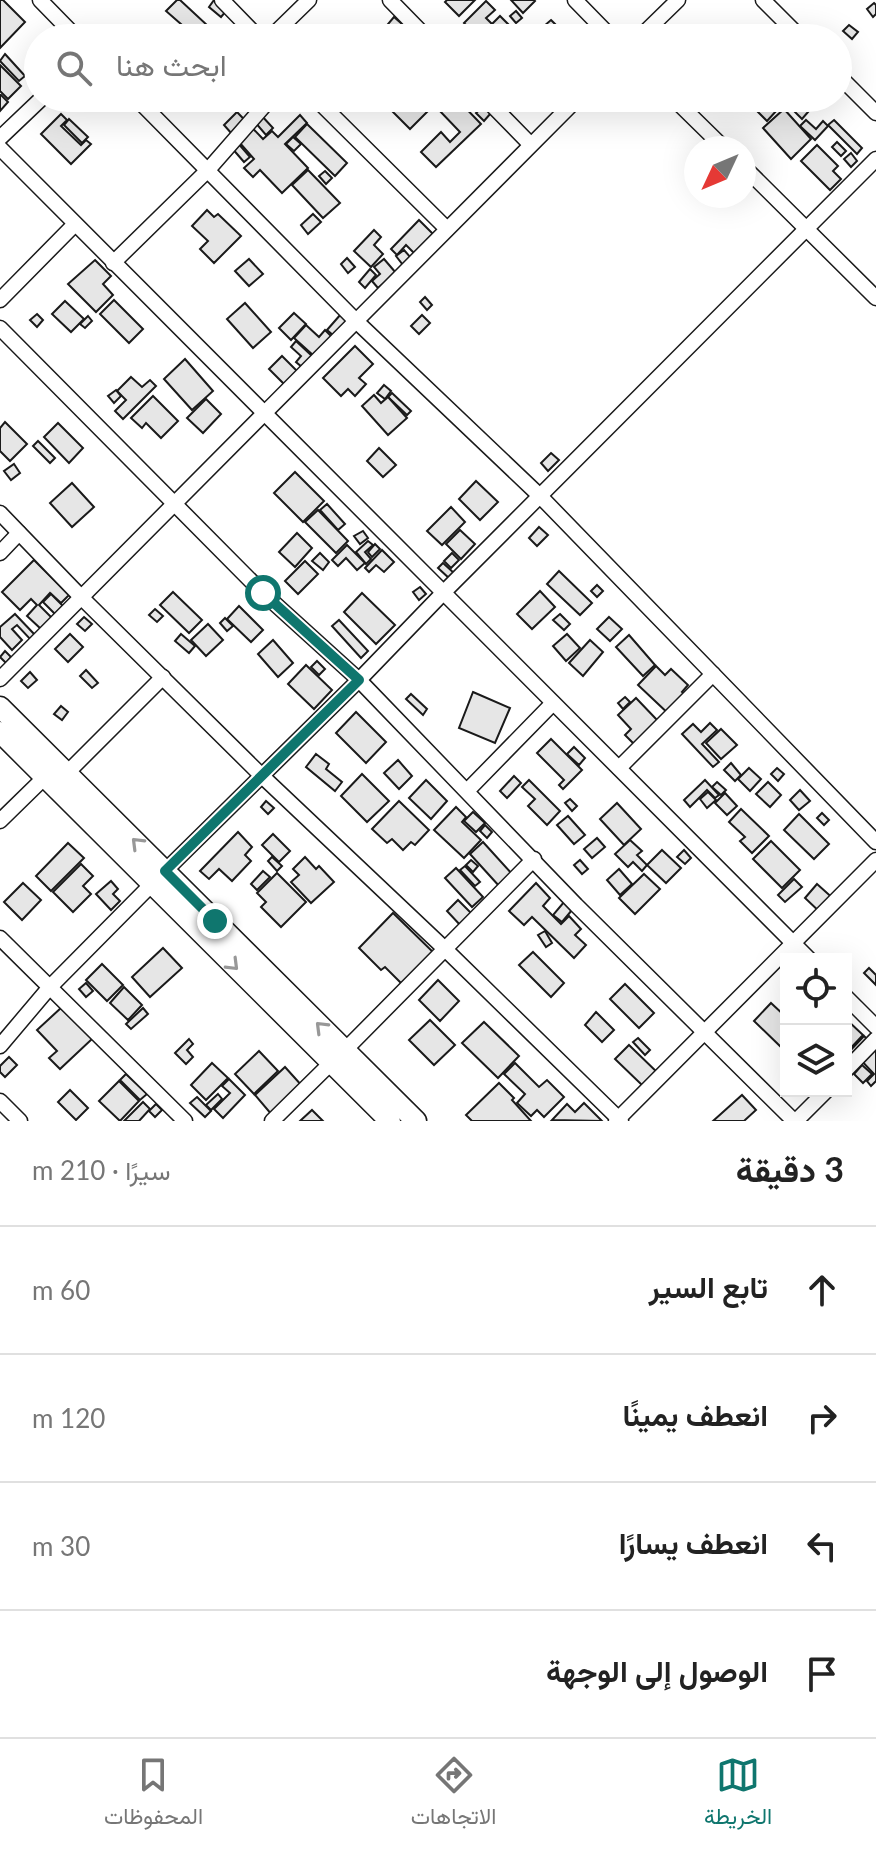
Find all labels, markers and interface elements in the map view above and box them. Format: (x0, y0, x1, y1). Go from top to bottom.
search box (24, 24, 852, 112)
icon: search (52, 46, 96, 90)
text: ابحث هنا (116, 46, 227, 82)
north arrow (684, 136, 756, 208)
route start (245, 575, 281, 611)
one-way arrow (132, 838, 146, 852)
route end (197, 903, 233, 939)
map controls (780, 953, 852, 1097)
button: locate (780, 953, 852, 1025)
one-way arrow (224, 956, 238, 970)
one-way arrow (316, 1021, 330, 1036)
button: layers (780, 1025, 852, 1097)
text: 3 دقيقة (736, 1148, 844, 1189)
text: سيرًا · 210 m (32, 1154, 171, 1186)
text: تابع السير (649, 1268, 768, 1304)
icon: ahead (800, 1268, 844, 1312)
text: 60 m (32, 1274, 90, 1306)
text: انعطف يمينًا (622, 1396, 768, 1432)
icon: right (800, 1396, 844, 1440)
text: 120 m (32, 1402, 105, 1434)
text: انعطف يسارًا (619, 1524, 768, 1560)
icon: left (800, 1524, 844, 1568)
text: 30 m (32, 1530, 90, 1562)
text: الوصول إلى الوجهة (546, 1652, 768, 1688)
icon: arrive (800, 1652, 844, 1696)
tab: المحفوظات (104, 1753, 203, 1836)
tab: الاتجاهات (411, 1753, 496, 1836)
tab: الخريطة (704, 1753, 772, 1836)

